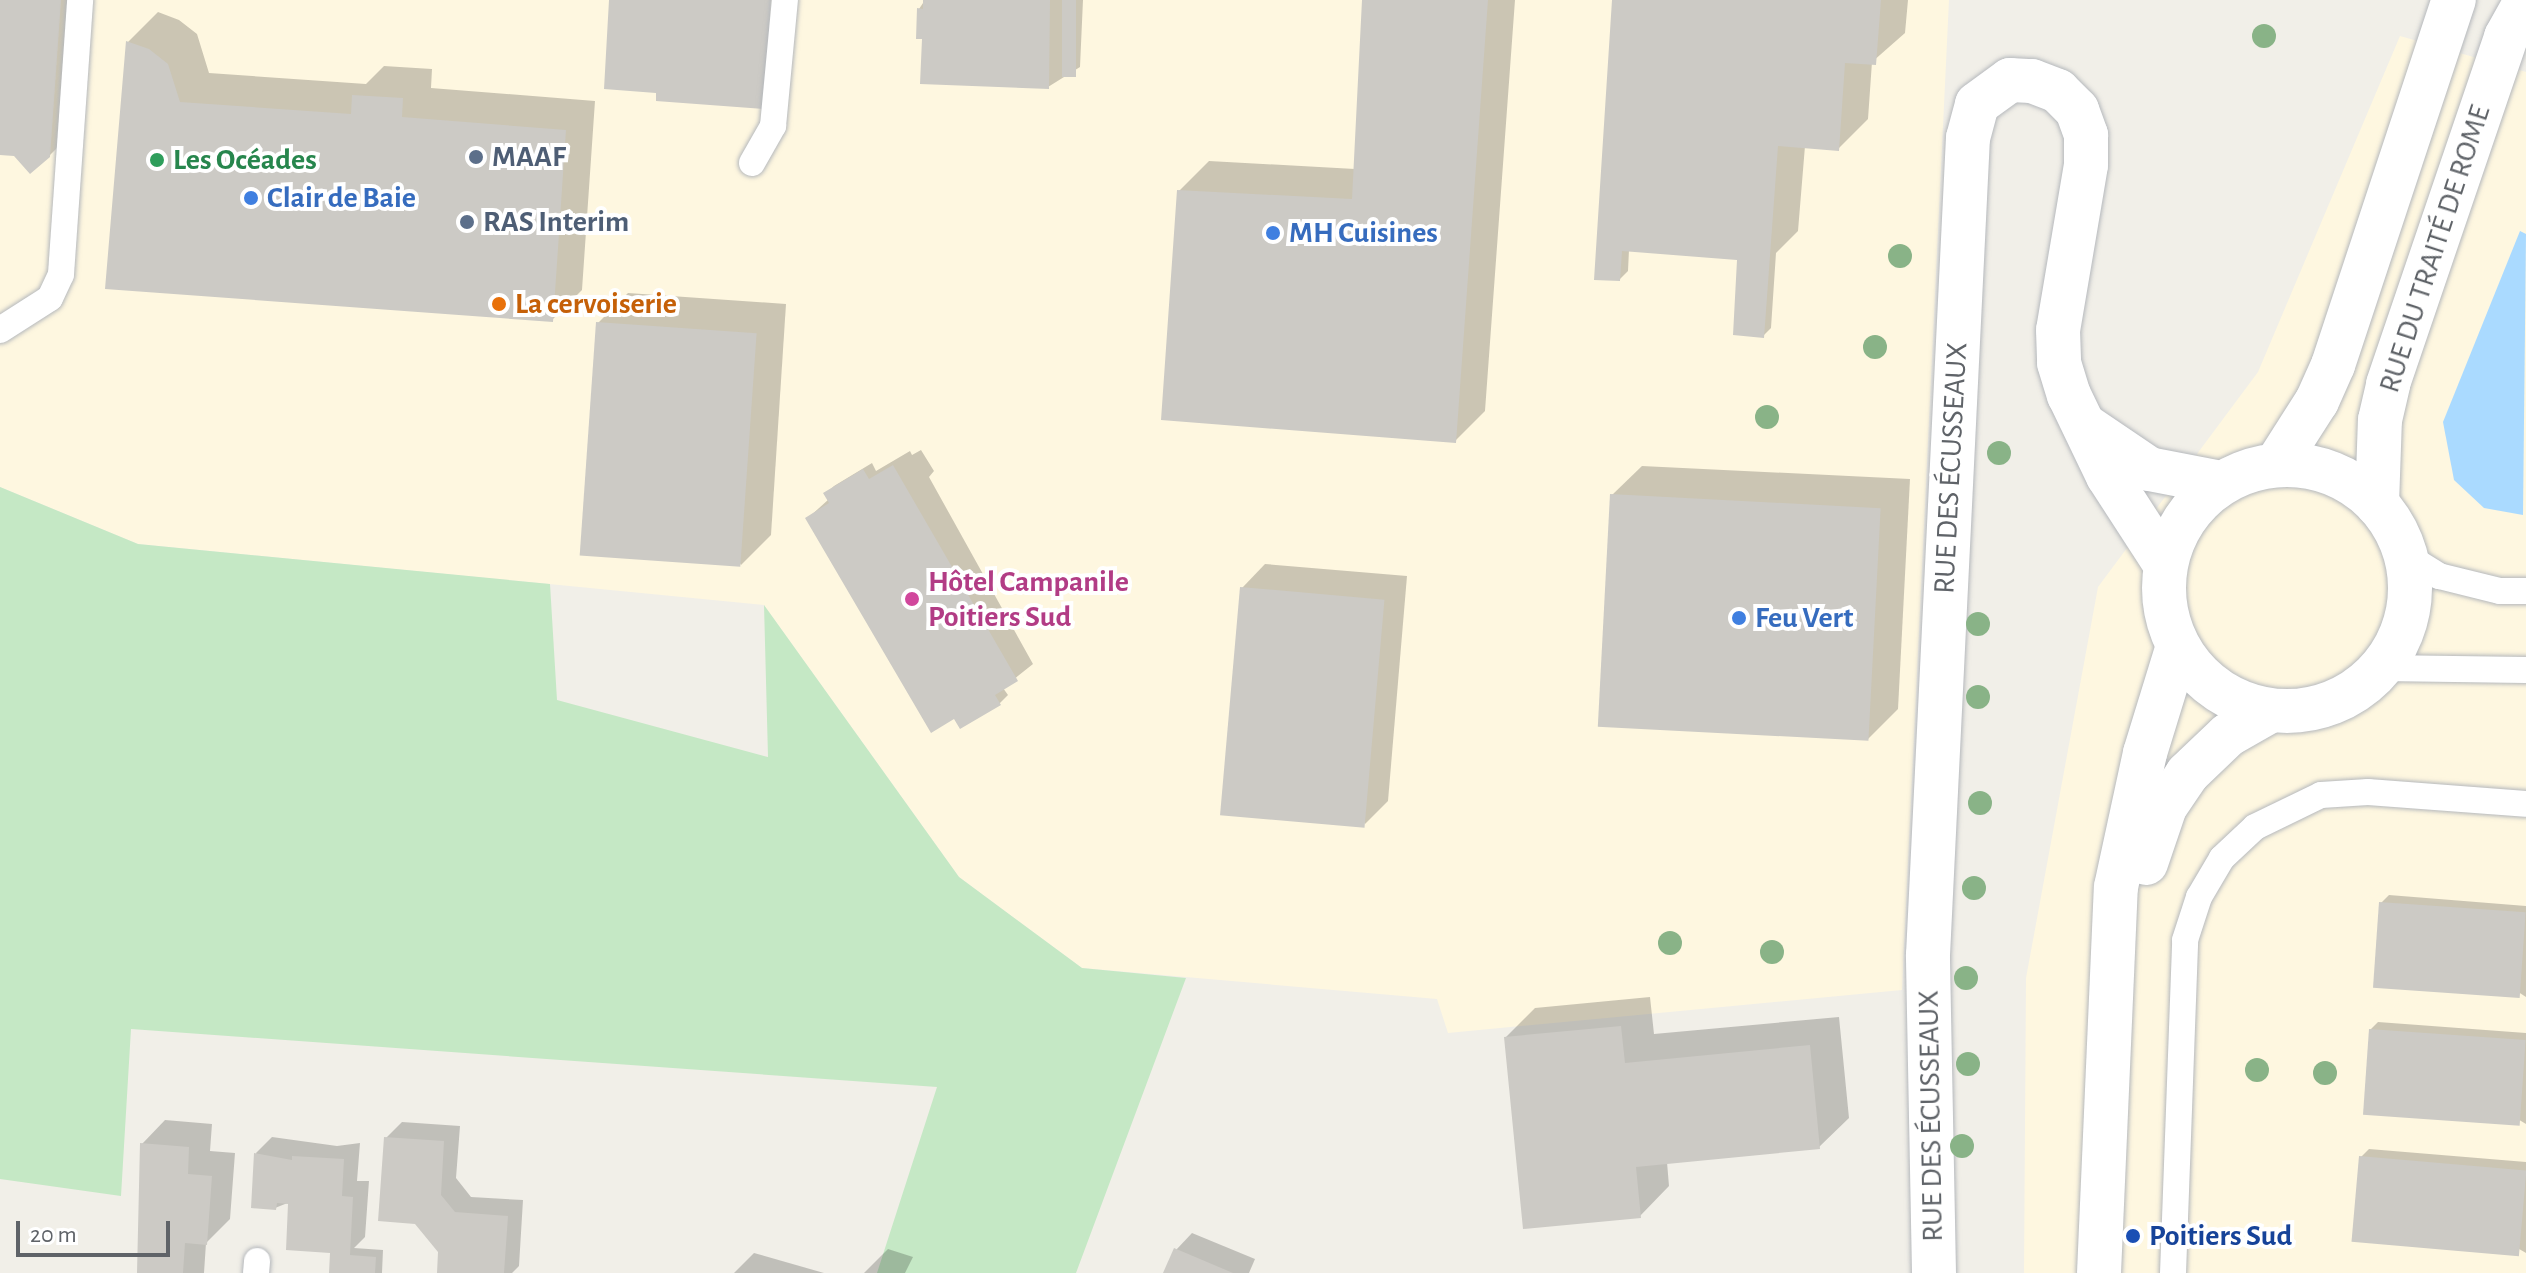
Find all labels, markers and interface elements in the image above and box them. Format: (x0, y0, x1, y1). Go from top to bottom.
street label: RUE DU TRAITÉ DE ROME (2372, 101, 2498, 397)
place label: MAAF (492, 139, 566, 175)
place label: Les Océades (173, 142, 317, 178)
marker: MAAF (467, 148, 485, 166)
marker: Les Océades (148, 151, 166, 169)
place label: Clair de Baie (267, 180, 416, 216)
marker: Clair de Baie (242, 189, 260, 207)
place label: RAS Interim (483, 204, 629, 240)
marker: RAS Interim (458, 213, 476, 231)
place label: MH Cuisines (1289, 215, 1438, 251)
marker: MH Cuisines (1264, 224, 1282, 242)
place label: La cervoiserie (515, 286, 677, 322)
marker: La cervoiserie (490, 295, 508, 313)
street label: RUE DES ÉCUSSEAUX (1926, 341, 1976, 595)
place label: Hôtel Campanile Poitiers Sud (928, 564, 1129, 634)
marker: Hôtel Campanile Poitiers Sud (903, 590, 921, 608)
place label: Feu Vert (1755, 600, 1853, 636)
marker: Feu Vert (1730, 609, 1748, 627)
street label: RUE DES ÉCUSSEAUX (1911, 990, 1951, 1242)
scale bar (20, 1205, 174, 1255)
place label: Poitiers Sud (2149, 1218, 2292, 1254)
text: 20 m (30, 1223, 77, 1247)
marker: Poitiers Sud (2124, 1227, 2142, 1245)

